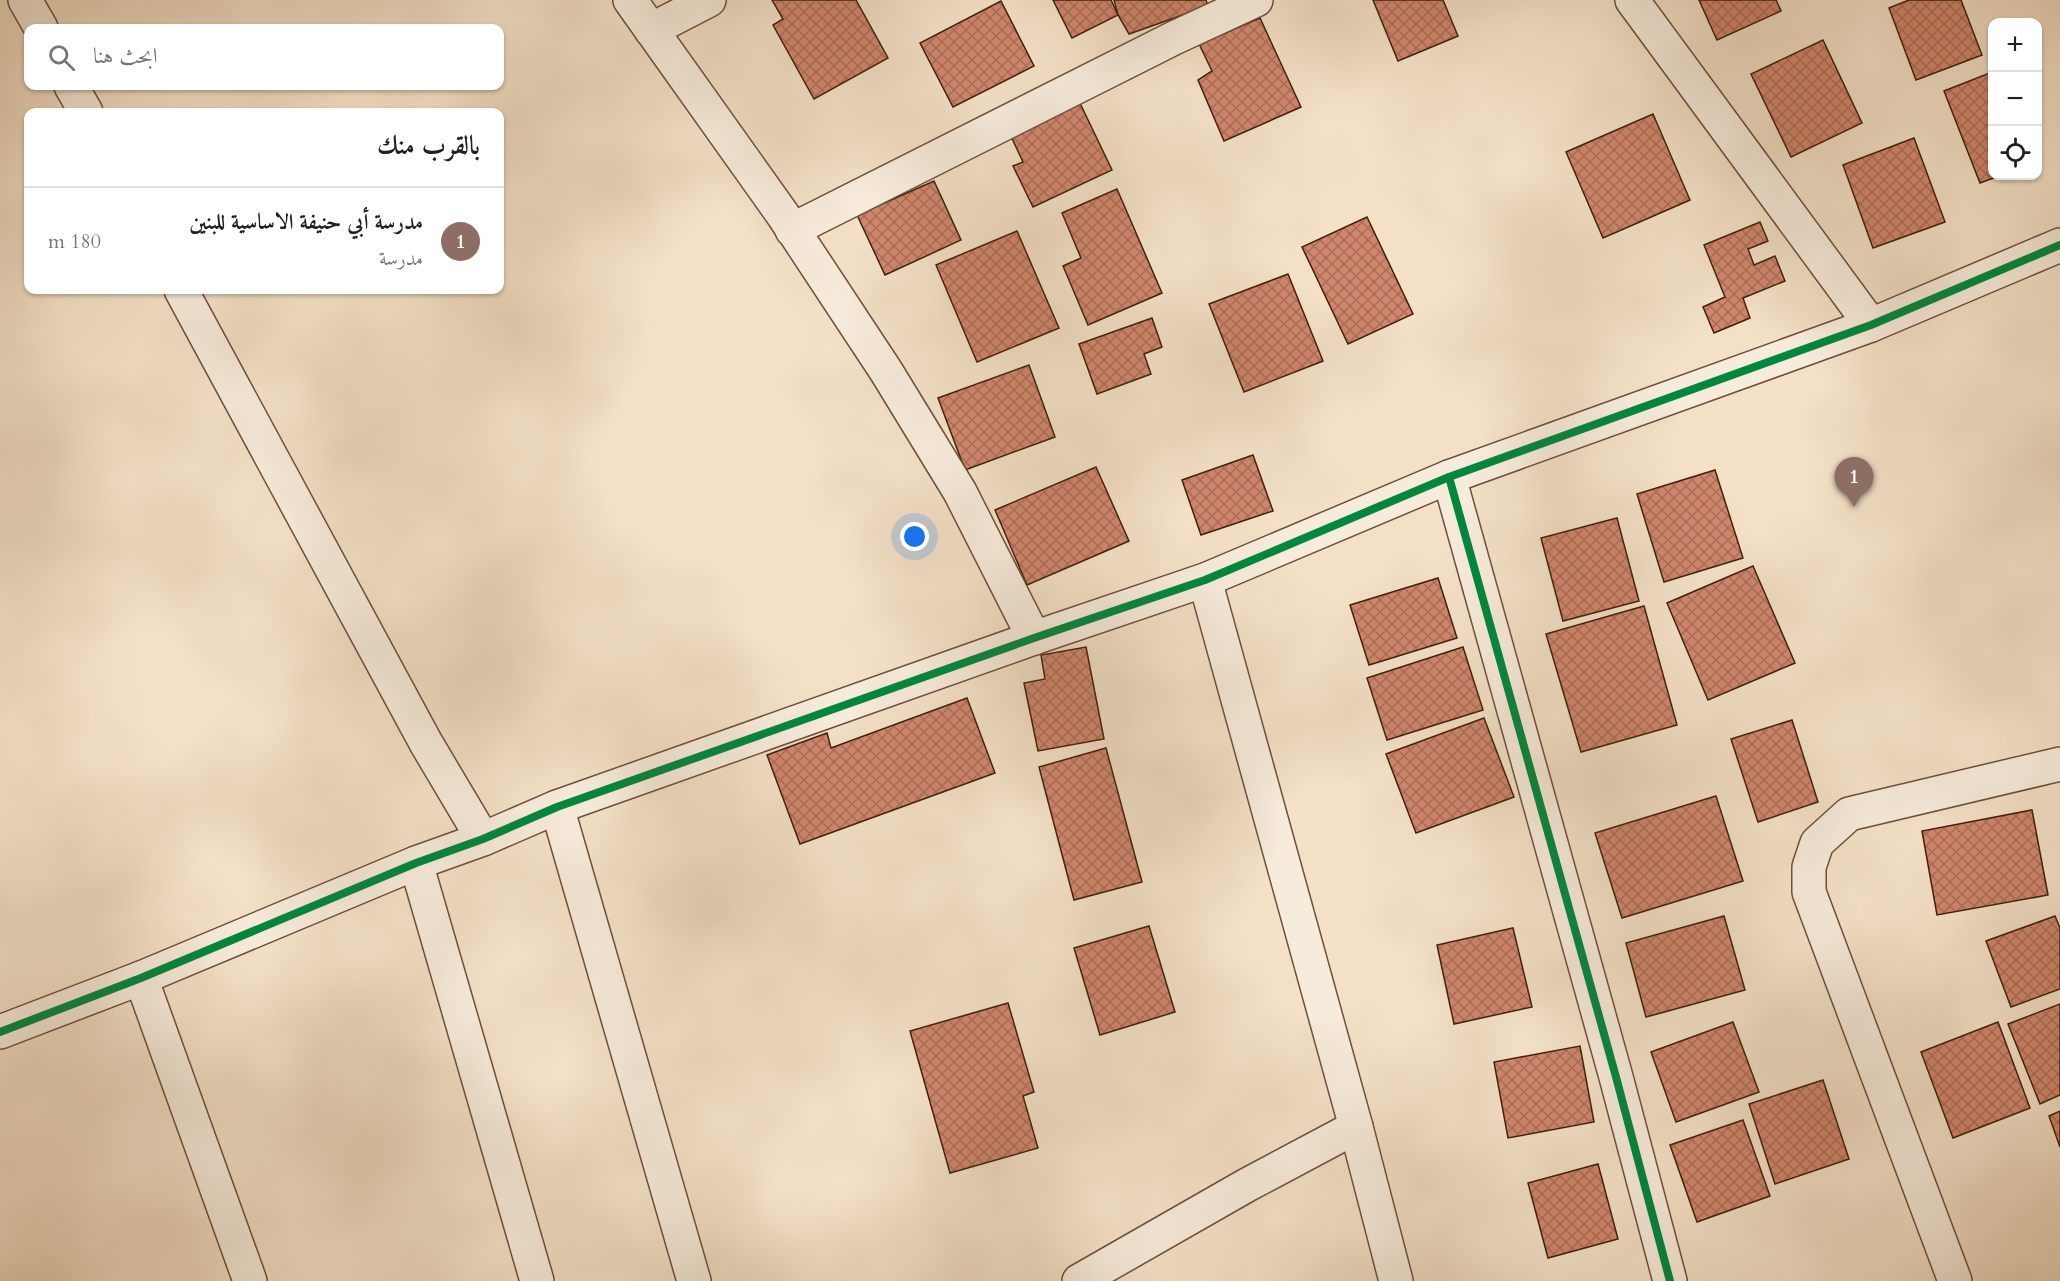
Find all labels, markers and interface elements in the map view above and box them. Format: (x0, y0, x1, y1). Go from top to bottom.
map controls (1988, 18, 2042, 180)
button: + (1988, 18, 2042, 72)
search box (24, 24, 504, 90)
icon: search (45, 41, 78, 74)
text: ابحث هنا (93, 41, 158, 71)
button: − (1988, 72, 2042, 126)
button: locate (1988, 126, 2042, 180)
text: بالقرب منك (377, 128, 480, 163)
text: مدرسة أبي حنيفة الاساسية للبنين (189, 207, 423, 237)
text: 180 m (48, 228, 101, 255)
text: 1 (455, 228, 466, 255)
text: مدرسة (379, 245, 423, 272)
pin: 1 (1834, 458, 1874, 507)
your location (900, 522, 929, 551)

